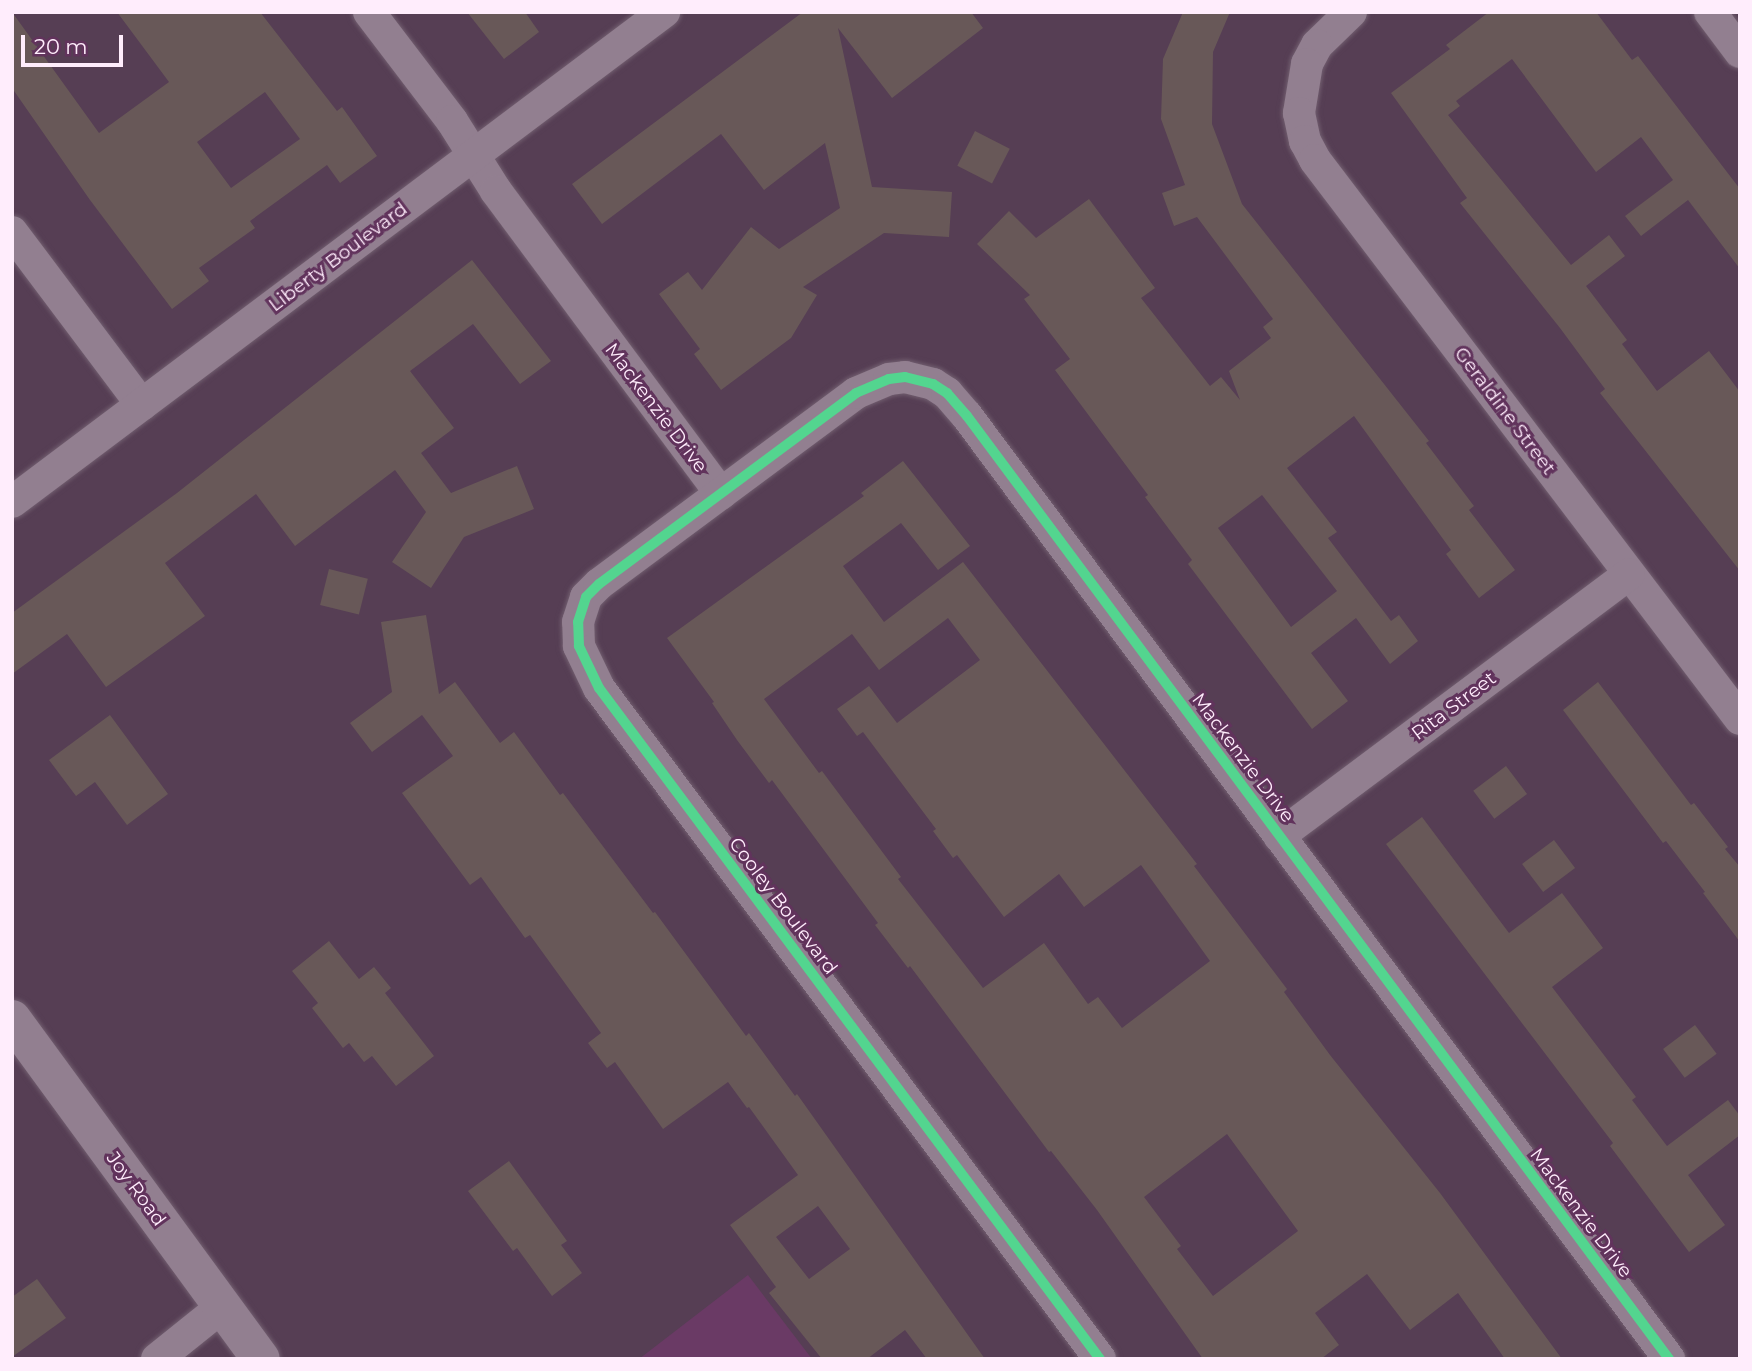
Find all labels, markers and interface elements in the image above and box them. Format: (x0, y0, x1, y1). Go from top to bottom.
scale bar (24, 21, 126, 65)
text: 20 m (34, 34, 88, 59)
street label: Liberty Boulevard (264, 197, 412, 317)
street label: Mackenzie Drive (600, 339, 712, 477)
street label: Geraldine Street (1450, 343, 1560, 479)
street label: Rita Street (1407, 667, 1501, 745)
street label: Mackenzie Drive (1187, 689, 1299, 827)
street label: Cooley Boulevard (724, 833, 842, 979)
street label: Mackenzie Drive (1525, 1144, 1637, 1282)
street label: Joy Road (101, 1147, 171, 1231)

